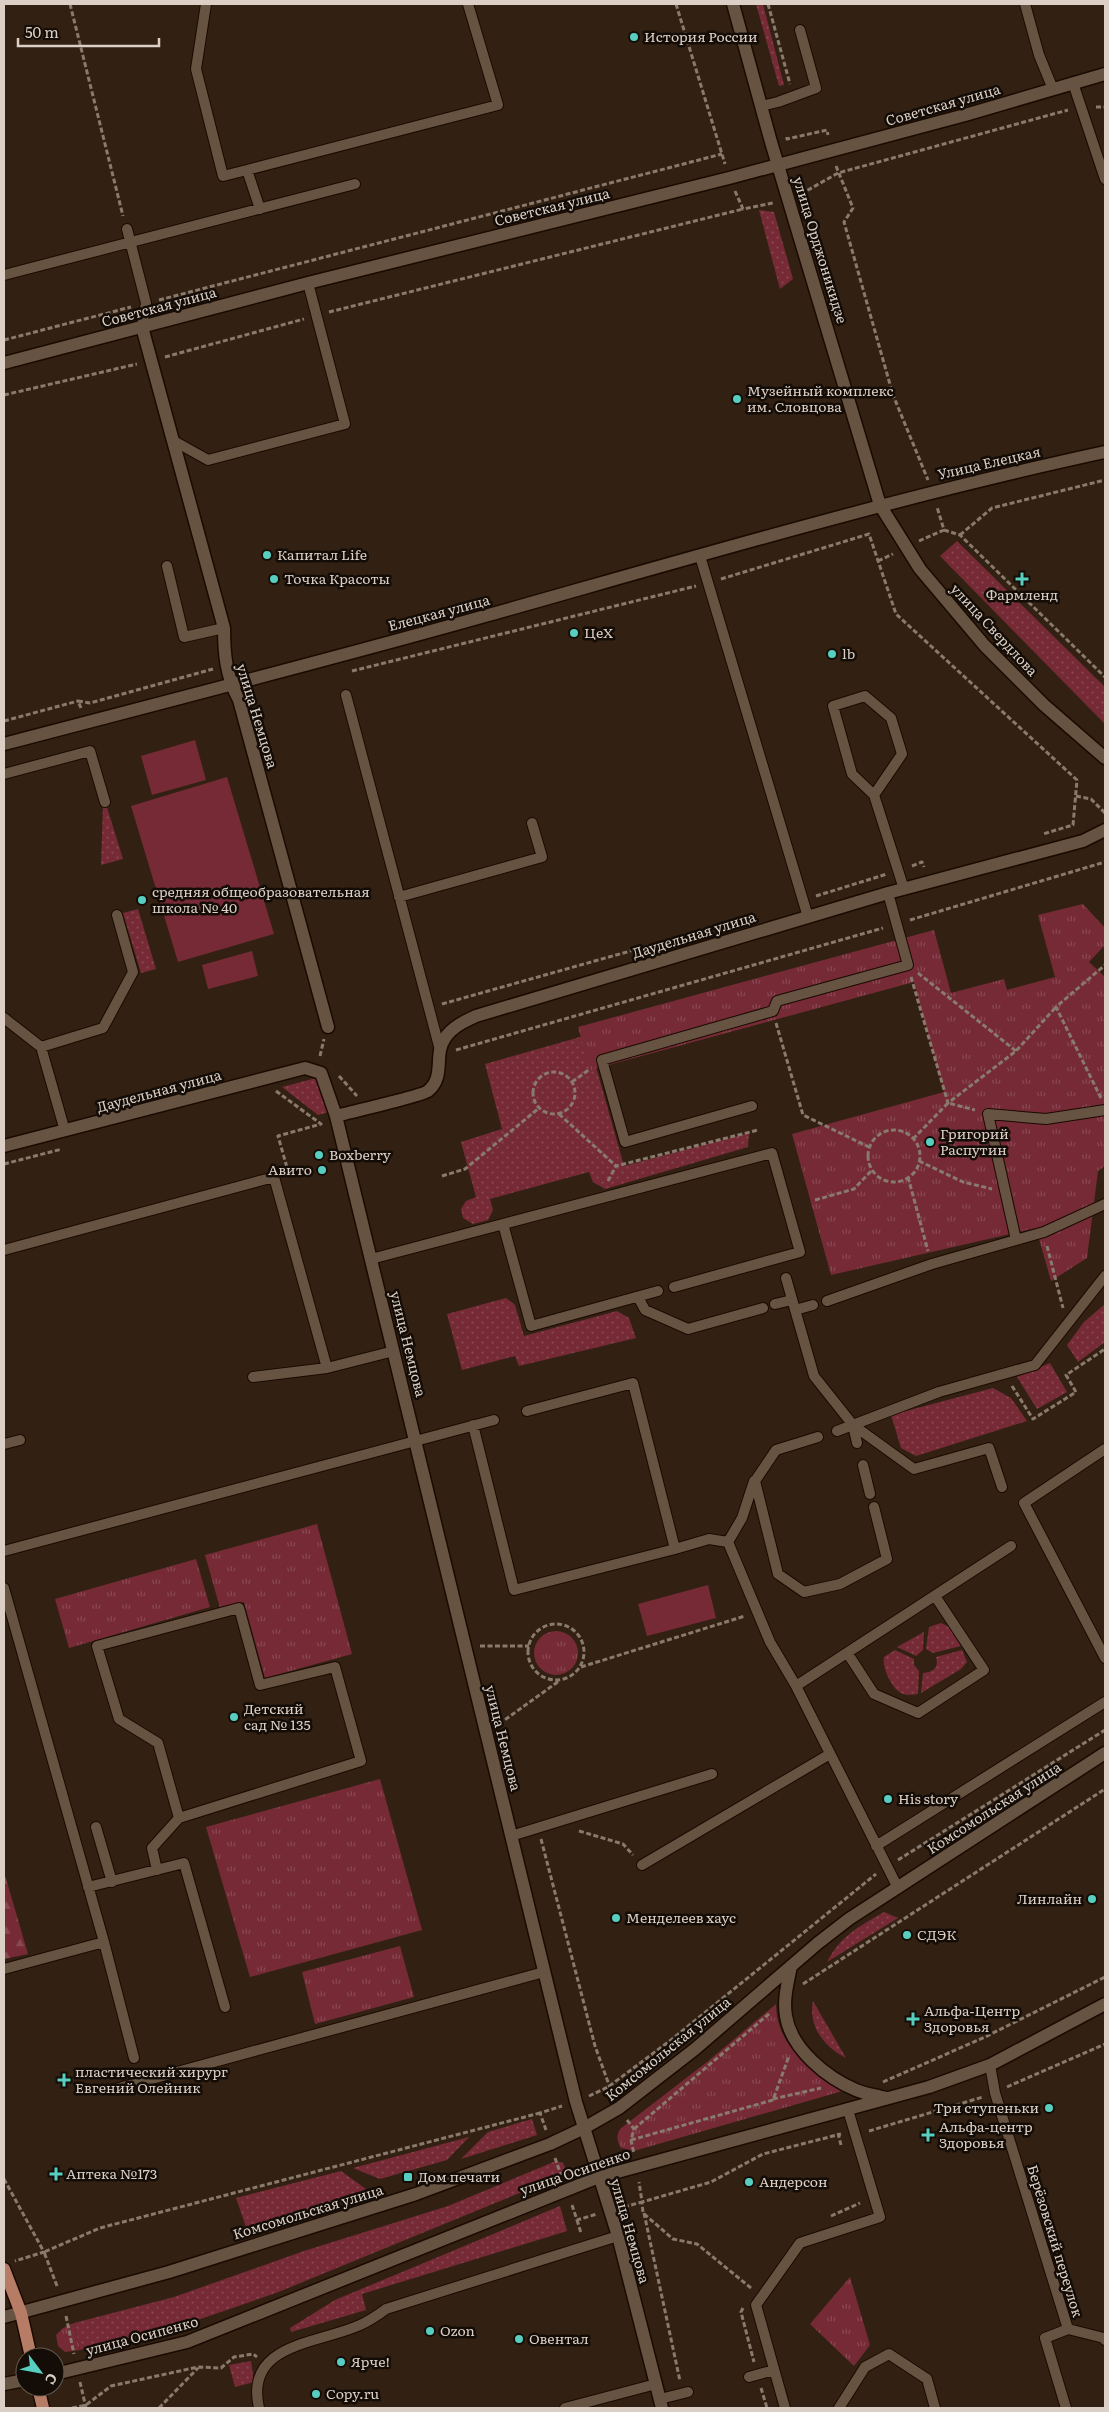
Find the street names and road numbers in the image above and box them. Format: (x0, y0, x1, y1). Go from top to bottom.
street label: Советская улица (883, 78, 1003, 130)
street label: улица Орджоникидзе (789, 174, 853, 326)
street label: Советская улица (492, 182, 612, 230)
street label: Советская улица (99, 281, 219, 331)
street label: Улица Елецкая (935, 440, 1042, 484)
street label: улица Свердлова (947, 579, 1043, 680)
street label: Елецкая улица (386, 589, 492, 635)
street label: улица Немцова (233, 661, 284, 771)
street label: Даудельная улица (630, 906, 758, 962)
street label: Даудельная улица (94, 1064, 224, 1116)
street label: улица Немцова (386, 1289, 432, 1399)
street label: улица Немцова (481, 1683, 527, 1793)
street label: Комсомольская улица (922, 1756, 1065, 1858)
street label: Комсомольская улица (600, 1991, 735, 2105)
street label: улица Осипенко (517, 2143, 633, 2199)
street label: Берёзовский переулок (1023, 2162, 1089, 2320)
street label: улица Немцова (606, 2176, 656, 2286)
street label: Комсомольская улица (230, 2179, 386, 2243)
street label: улица Осипенко (83, 2310, 200, 2360)

